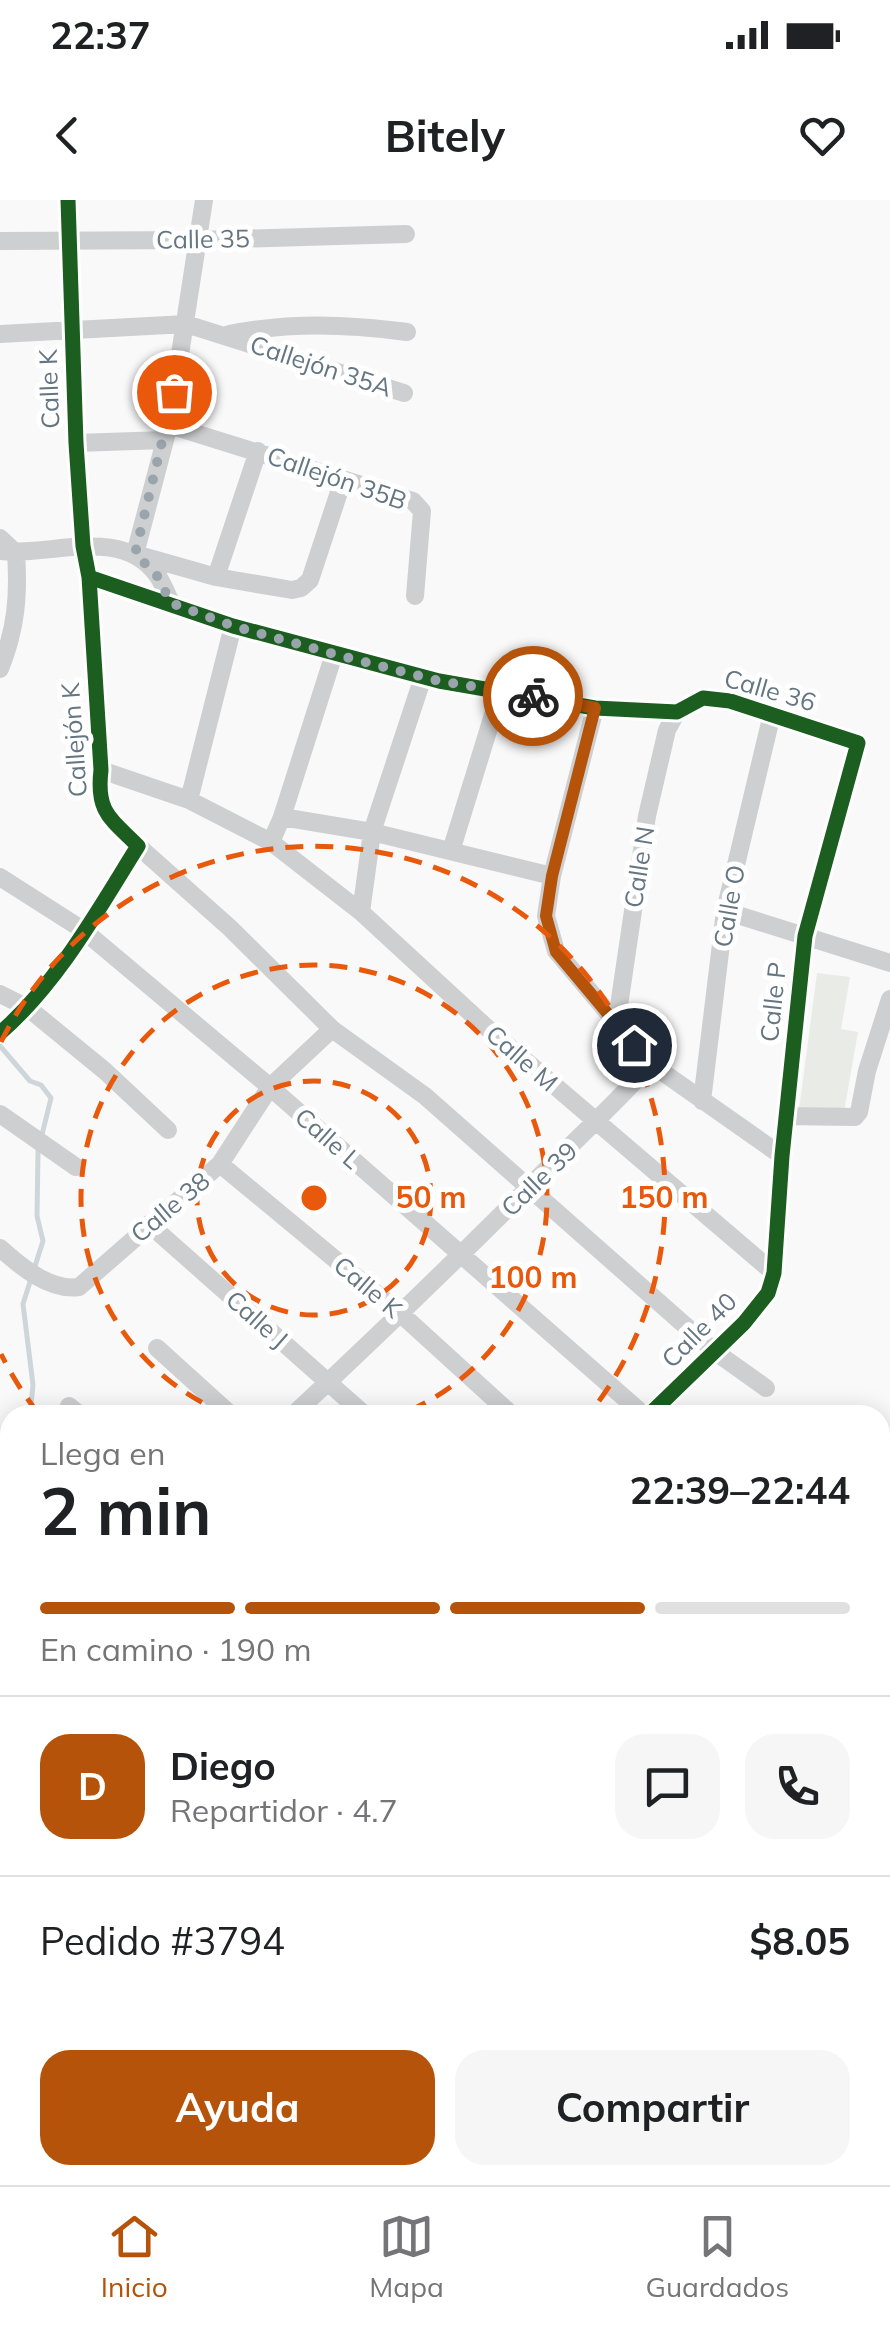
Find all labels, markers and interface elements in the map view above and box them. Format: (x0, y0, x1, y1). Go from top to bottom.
text: 22:37 (50, 11, 151, 59)
text: Bitely (385, 107, 505, 163)
icon: back (40, 108, 95, 163)
icon: heart (795, 108, 850, 163)
street label: Calle 35 (156, 222, 250, 255)
street label: Callejón 35A (246, 328, 396, 403)
street label: Calle K (32, 348, 65, 429)
pin (132, 350, 217, 435)
icon: bag (147, 365, 202, 420)
street label: Callejón 35B (263, 439, 411, 516)
courier (483, 646, 583, 746)
street label: Calle 36 (721, 662, 819, 717)
icon: bike (506, 669, 561, 724)
street label: Callejón K (54, 681, 93, 798)
street label: Calle N (617, 824, 660, 910)
street label: Calle O (706, 862, 751, 949)
street label: Calle P (753, 961, 792, 1043)
pin (592, 1003, 677, 1088)
street label: Calle M (480, 1018, 565, 1097)
icon: home (607, 1018, 662, 1073)
street label: Calle L (289, 1101, 368, 1175)
street label: Calle 39 (494, 1135, 583, 1222)
street label: Calle 38 (124, 1165, 216, 1249)
text: 50 m (395, 1178, 467, 1216)
text: 150 m (619, 1178, 709, 1216)
centre of rings (296, 1180, 332, 1216)
street label: Calle K (328, 1249, 410, 1325)
text: 100 m (488, 1258, 578, 1296)
street label: Calle J (220, 1283, 295, 1354)
street label: Calle 40 (655, 1286, 743, 1374)
text: Llega en (40, 1433, 165, 1473)
text: 22:39–22:44 (630, 1466, 850, 1514)
text: 2 min (40, 1470, 211, 1551)
text: En camino · 190 m (40, 1629, 312, 1669)
button: chat (615, 1734, 720, 1839)
button: phone (745, 1734, 850, 1839)
text: Diego (170, 1742, 276, 1790)
text: D (78, 1762, 107, 1810)
text: Repartidor · 4.7 (170, 1790, 398, 1830)
text: Pedido #3794 (40, 1917, 285, 1965)
text: $8.05 (749, 1917, 850, 1965)
button: Ayuda (40, 2050, 435, 2165)
button: Compartir (455, 2050, 850, 2165)
tab: Inicio (101, 2209, 168, 2304)
tab: Mapa (369, 2209, 444, 2304)
tab: Guardados (645, 2209, 789, 2304)

